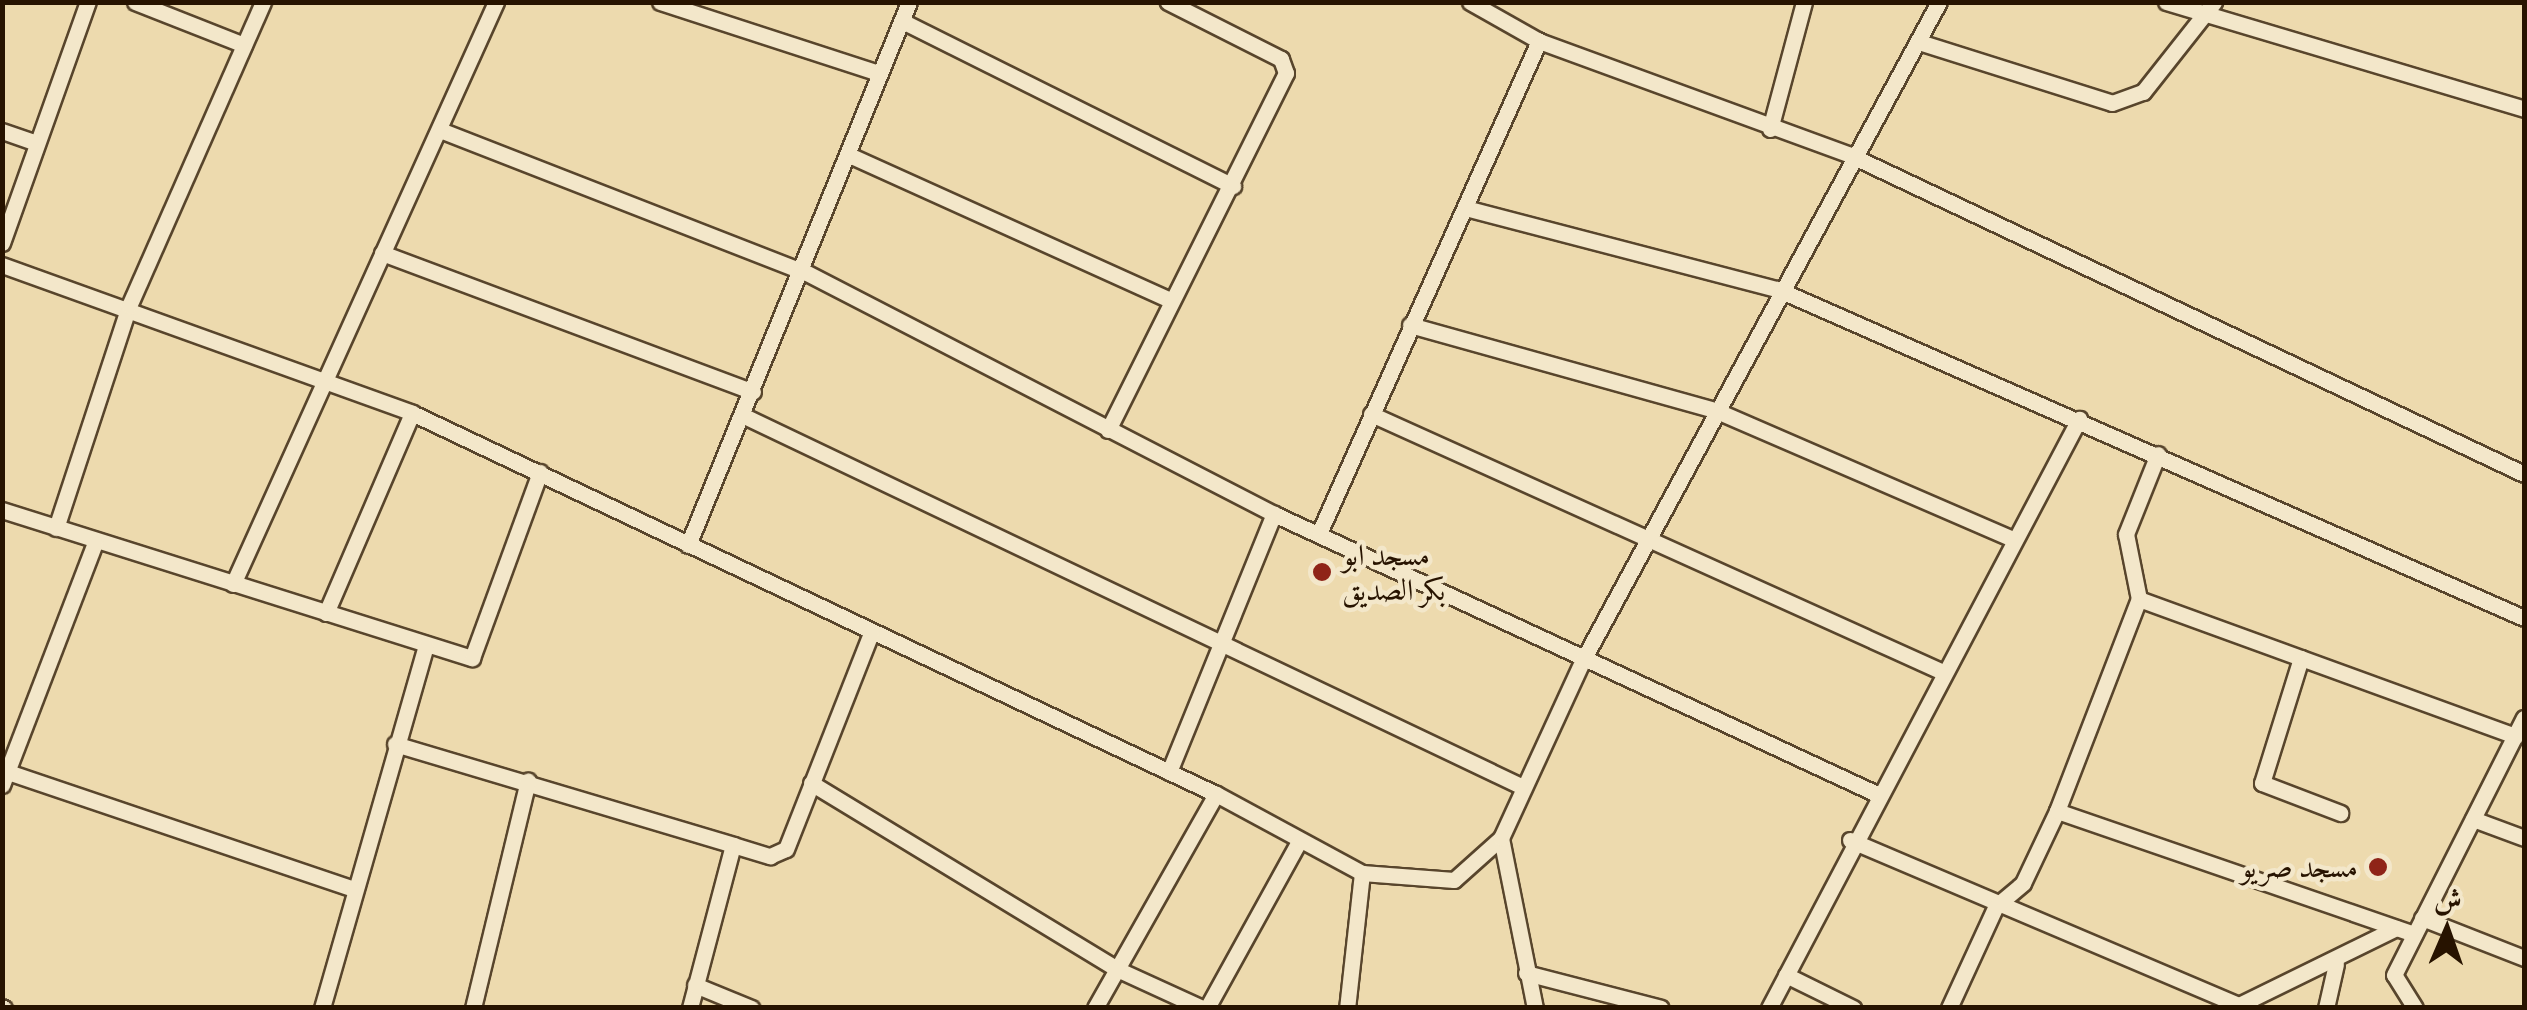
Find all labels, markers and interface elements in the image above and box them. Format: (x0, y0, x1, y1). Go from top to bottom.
place label: مسجد ابو بكر الصديق (1342, 537, 1445, 608)
marker: مسجد ابو بكر الصديق (1311, 561, 1333, 583)
place label: مسجد صريو (2240, 849, 2358, 885)
marker: مسجد صريو (2367, 856, 2389, 878)
north arrow (2397, 880, 2497, 980)
text: ش (2434, 882, 2463, 917)

